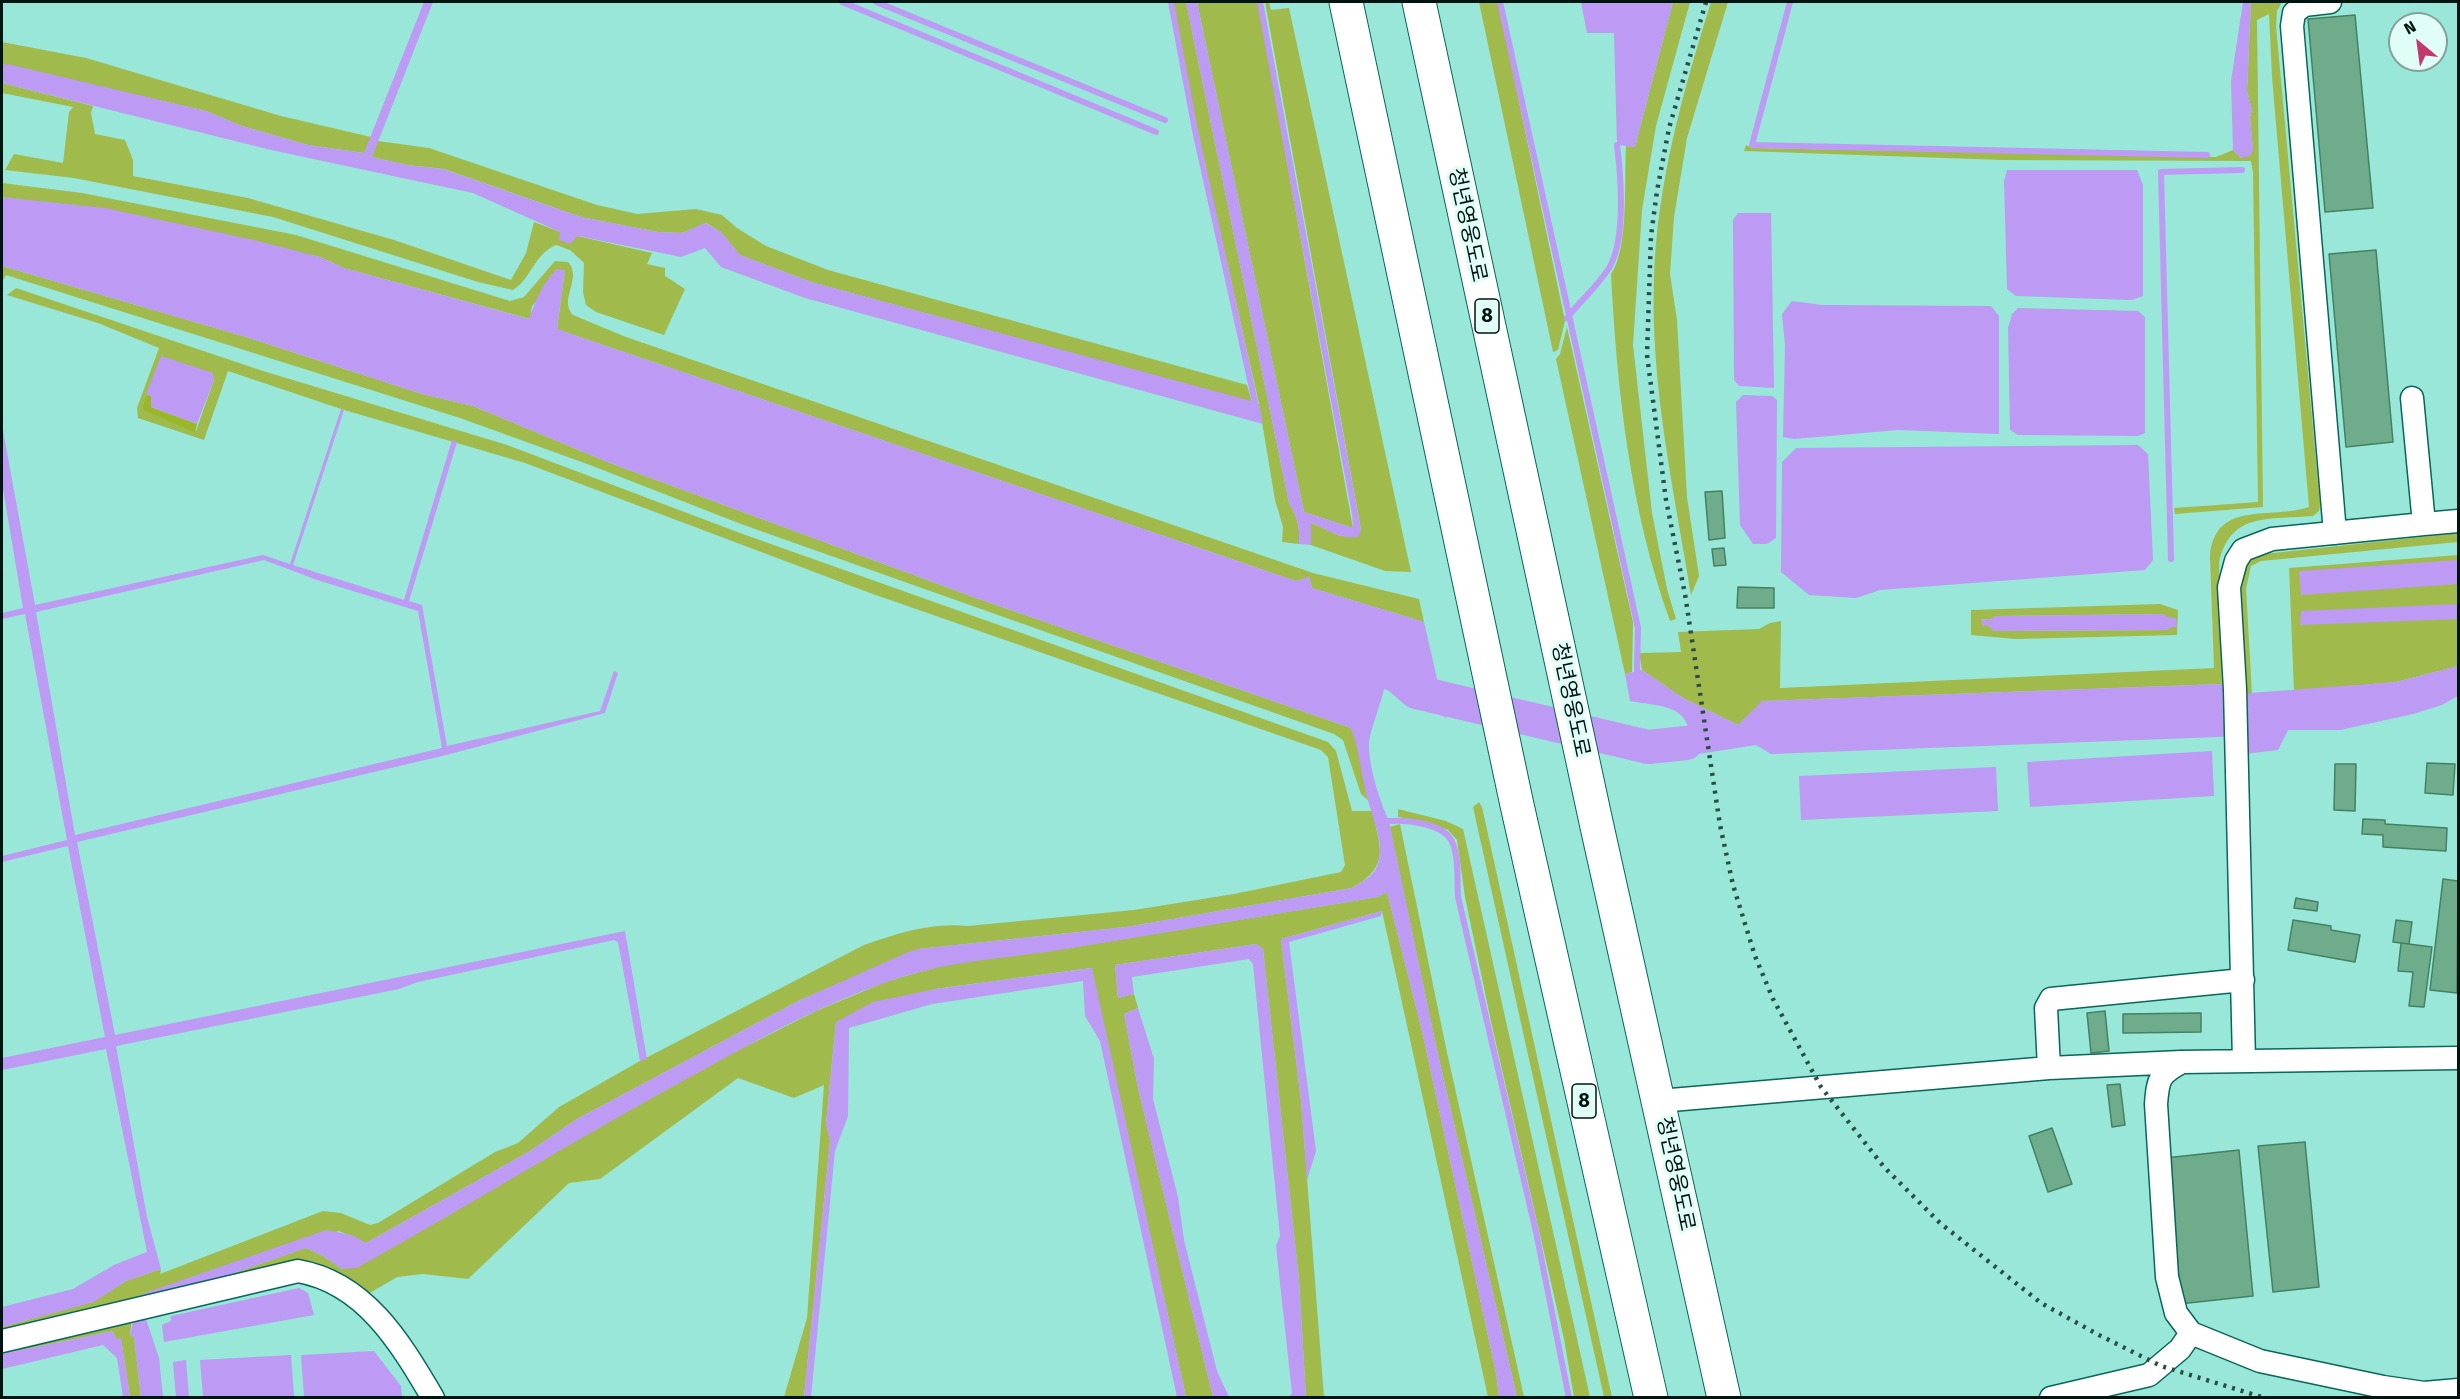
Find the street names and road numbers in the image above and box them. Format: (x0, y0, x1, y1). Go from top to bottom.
street label: 청년영웅도로 (1443, 166, 1491, 284)
road number: 8 (1475, 299, 1499, 333)
street label: 청년영웅도로 (1546, 641, 1594, 759)
road number: 8 (1572, 1084, 1596, 1118)
street label: 청년영웅도로 (1651, 1115, 1699, 1233)

